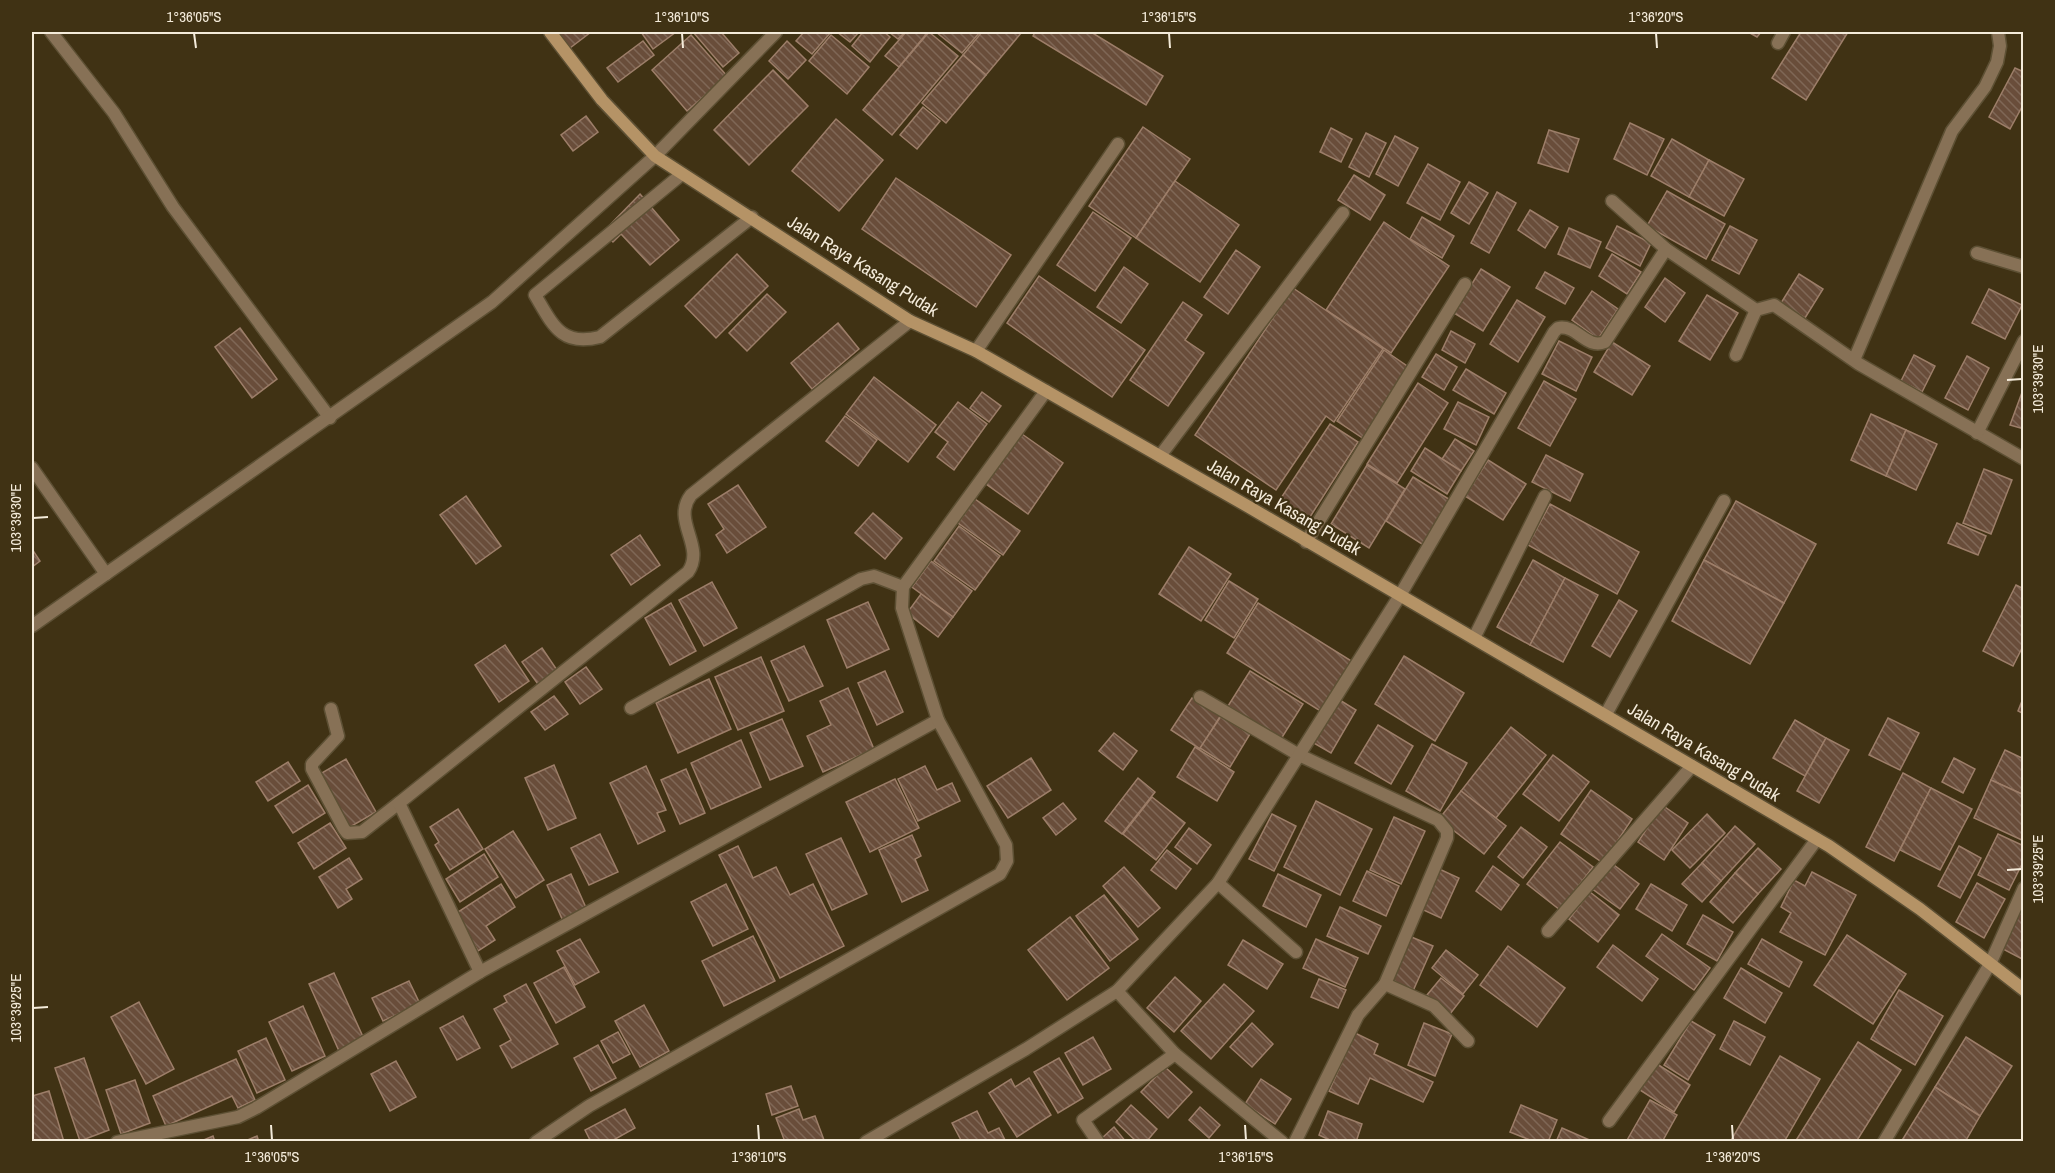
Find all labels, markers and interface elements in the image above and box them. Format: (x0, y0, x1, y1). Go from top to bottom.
text: 1°36'05"S (166, 6, 222, 27)
text: 1°36'10"S (654, 6, 710, 27)
text: 1°36'15"S (1141, 6, 1197, 27)
text: 1°36'20"S (1628, 6, 1684, 27)
street label: Jalan Raya Kasang Pudak (783, 209, 944, 323)
text: 103°39'30"E (2027, 345, 2048, 413)
street label: Jalan Raya Kasang Pudak (1203, 452, 1366, 561)
text: 103°39'30"E (5, 484, 26, 552)
street label: Jalan Raya Kasang Pudak (1623, 696, 1786, 807)
text: 103°39'25"E (2027, 835, 2048, 903)
text: 103°39'25"E (5, 974, 26, 1042)
text: 1°36'05"S (244, 1146, 300, 1167)
text: 1°36'10"S (731, 1146, 787, 1167)
text: 1°36'15"S (1218, 1146, 1274, 1167)
text: 1°36'20"S (1705, 1146, 1761, 1167)

